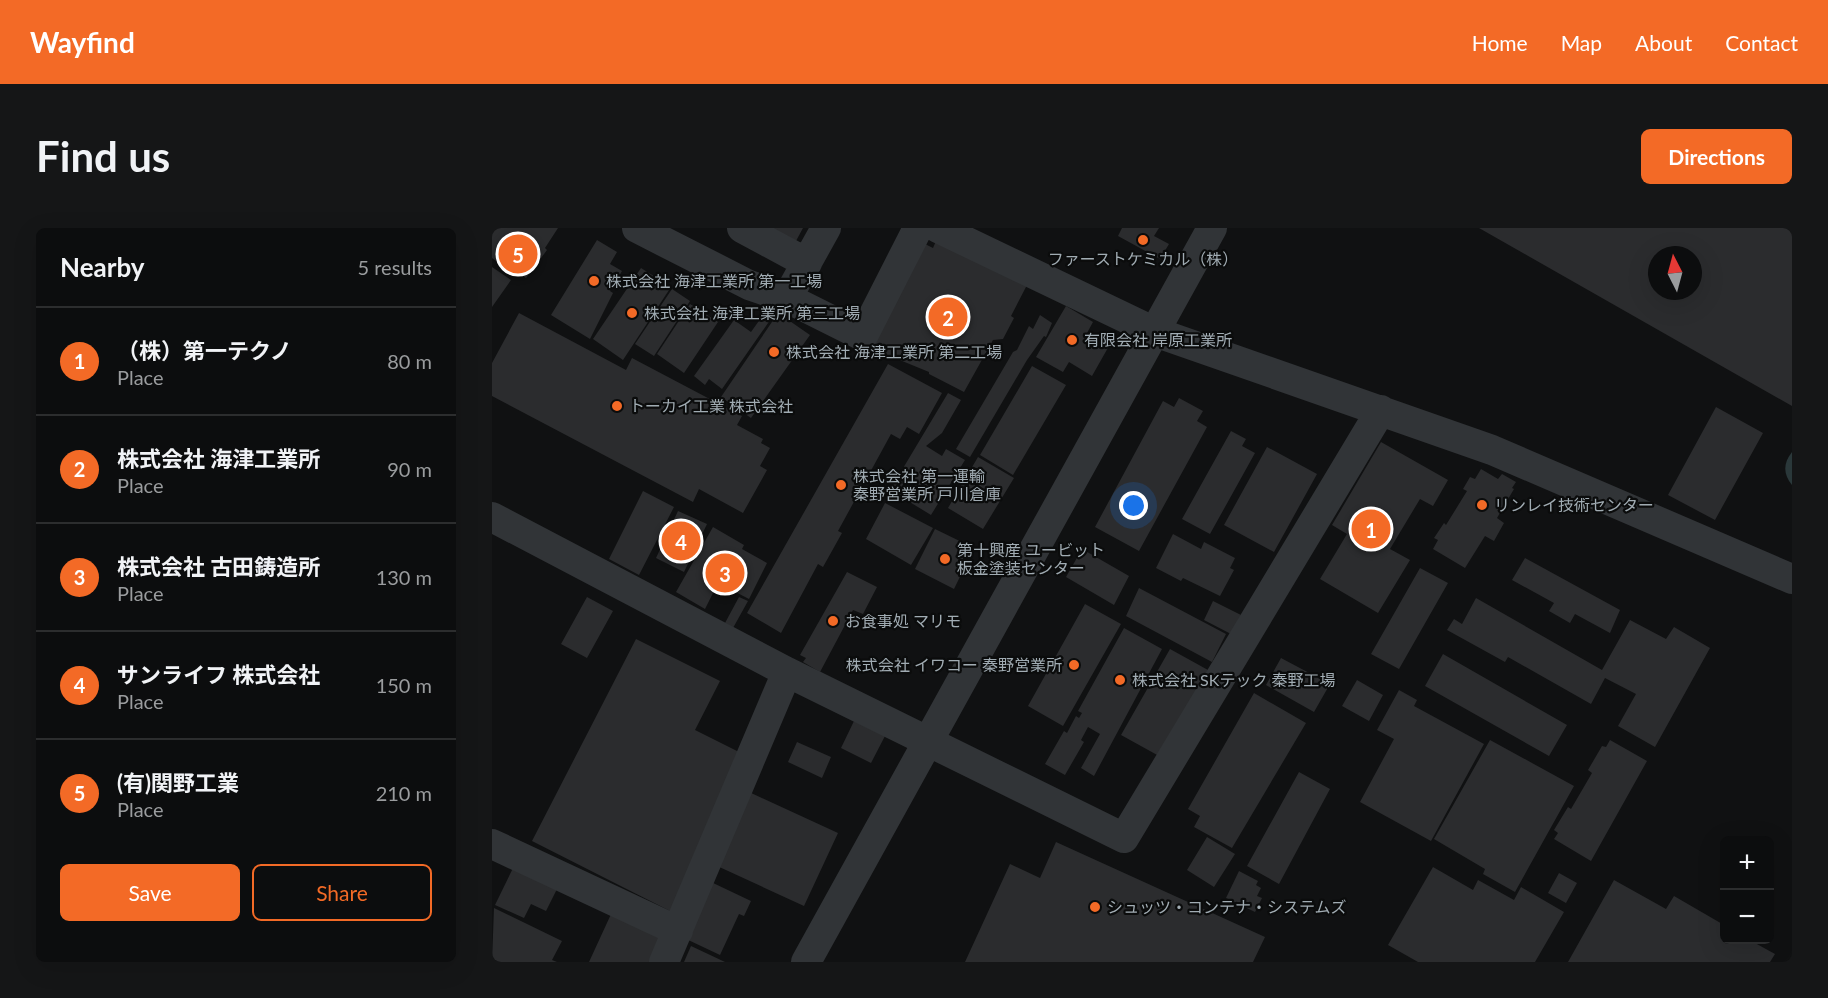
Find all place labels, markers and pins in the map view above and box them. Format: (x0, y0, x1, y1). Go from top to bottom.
pin: 5 (498, 231, 538, 276)
marker: ファーストケミカル（株） (1136, 233, 1150, 247)
place label: ファーストケミカル（株） (1048, 249, 1238, 268)
place label: 株式会社 海津工業所 第一工場 (606, 271, 822, 290)
marker: 株式会社 海津工業所 第一工場 (587, 274, 601, 288)
pin: 2 (928, 294, 968, 340)
place label: 株式会社 海津工業所 第三工場 (644, 303, 860, 322)
marker: 株式会社 海津工業所 第三工場 (625, 306, 639, 320)
place label: 有限会社 岸原工業所 (1084, 330, 1232, 349)
marker: 有限会社 岸原工業所 (1065, 333, 1079, 347)
place label: 株式会社 海津工業所 第二工場 (786, 342, 1002, 361)
marker: 株式会社 海津工業所 第二工場 (767, 345, 781, 359)
place label: トーカイ工業 株式会社 (629, 396, 793, 415)
marker: トーカイ工業 株式会社 (610, 399, 624, 413)
place label: 株式会社 第一運輸 秦野営業所 戸川倉庫 (853, 466, 1001, 503)
marker: 株式会社 第一運輸 秦野営業所 戸川倉庫 (834, 478, 848, 492)
place label: リンレイ技術センター (1494, 495, 1654, 514)
marker: リンレイ技術センター (1475, 498, 1489, 512)
pin: 1 (1352, 506, 1390, 552)
pin: 4 (662, 518, 700, 564)
place label: 第十興産 ユービット 板金塗装センター (957, 540, 1105, 577)
pin: 3 (706, 550, 744, 596)
marker: 第十興産 ユービット 板金塗装センター (938, 552, 952, 566)
place label: お食事処 マリモ (845, 611, 961, 630)
marker: お食事処 マリモ (826, 614, 840, 628)
place label: 株式会社 イワコー 秦野営業所 (846, 655, 1062, 674)
marker: 株式会社 イワコー 秦野営業所 (1067, 658, 1081, 672)
place label: 株式会社 SKテック 秦野工場 (1132, 670, 1335, 689)
marker: 株式会社 SKテック 秦野工場 (1113, 673, 1127, 687)
place label: シュッツ・コンテナ・システムズ (1107, 897, 1347, 916)
marker: シュッツ・コンテナ・システムズ (1088, 900, 1102, 914)

